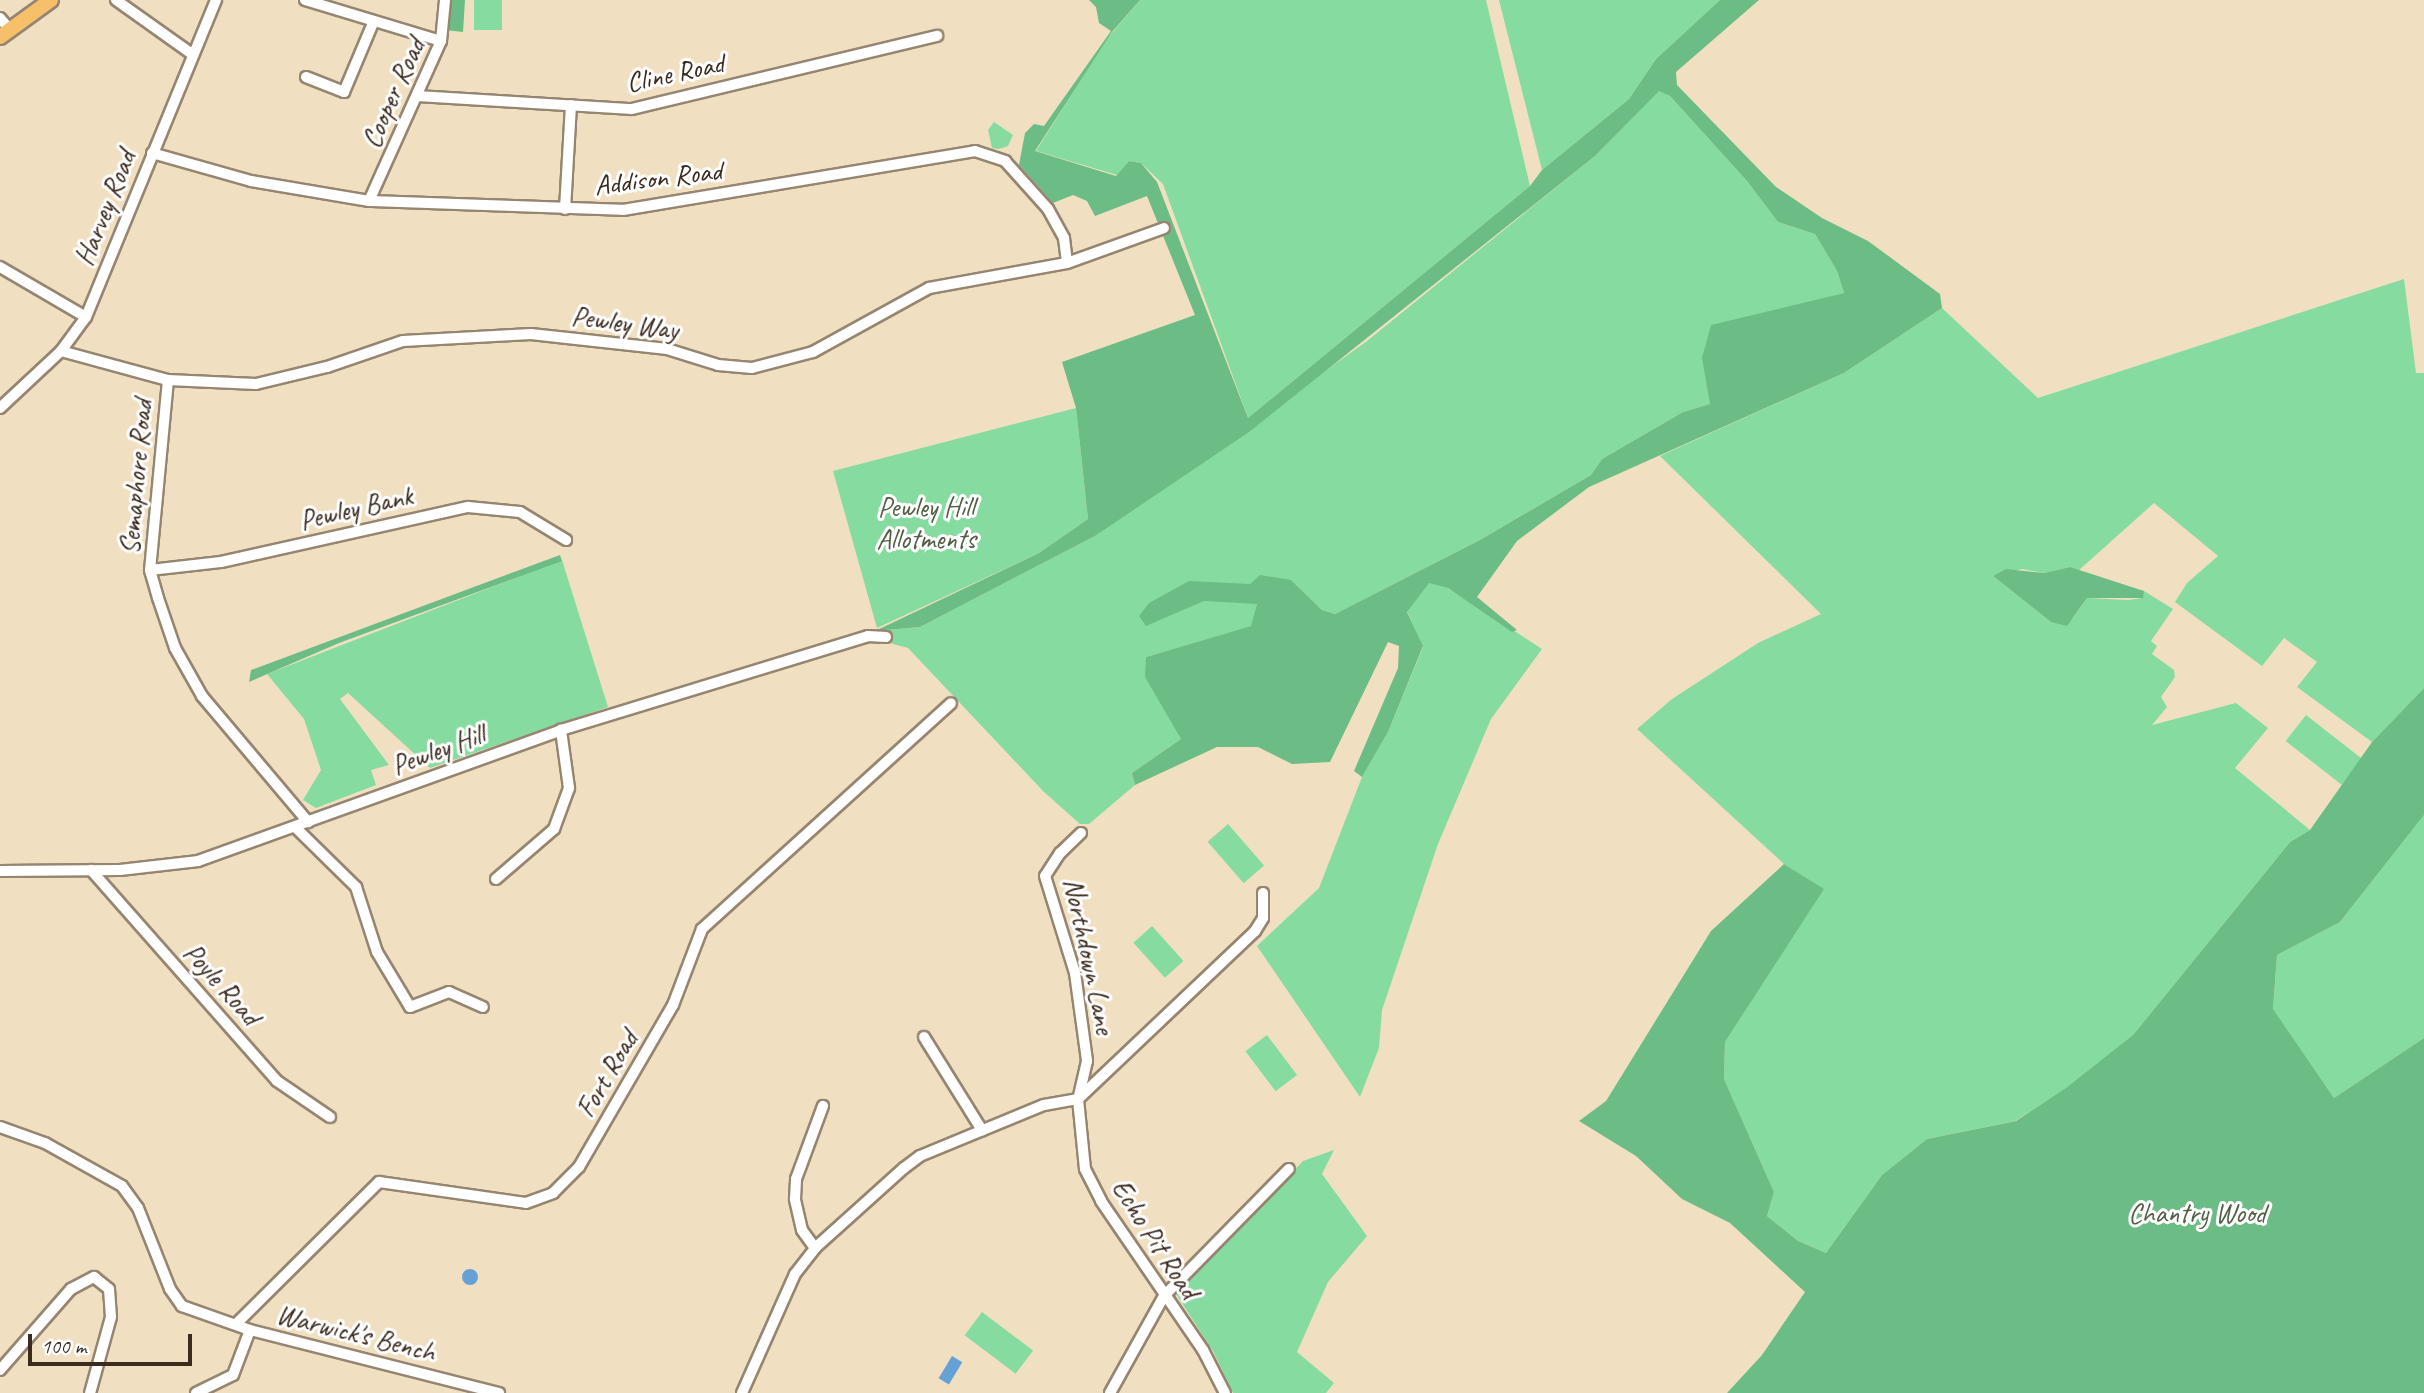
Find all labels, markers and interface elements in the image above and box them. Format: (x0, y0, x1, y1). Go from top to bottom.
street label: Cooper Road (354, 33, 432, 153)
street label: Cline Road (623, 46, 727, 100)
street label: Harvey Road (67, 146, 143, 270)
street label: Addison Road (593, 154, 723, 202)
street label: Pewley Way (569, 299, 681, 347)
street label: Semaphore Road (113, 398, 159, 556)
street label: Pewley Bank (296, 479, 416, 537)
park label: Pewley Hill Allotments (877, 490, 975, 556)
street label: Pewley Hill (387, 718, 489, 782)
street label: Northdown Lane (1056, 875, 1122, 1037)
street label: Poyle Road (176, 936, 268, 1032)
street label: Fort Road (569, 1024, 645, 1124)
street label: Echo Pit Road (1104, 1173, 1206, 1305)
park label: Chantry Wood (2128, 1196, 2266, 1230)
street label: Warwick's Bench (274, 1297, 438, 1369)
scale bar (32, 1320, 196, 1364)
text: 100 m (41, 1333, 86, 1359)

